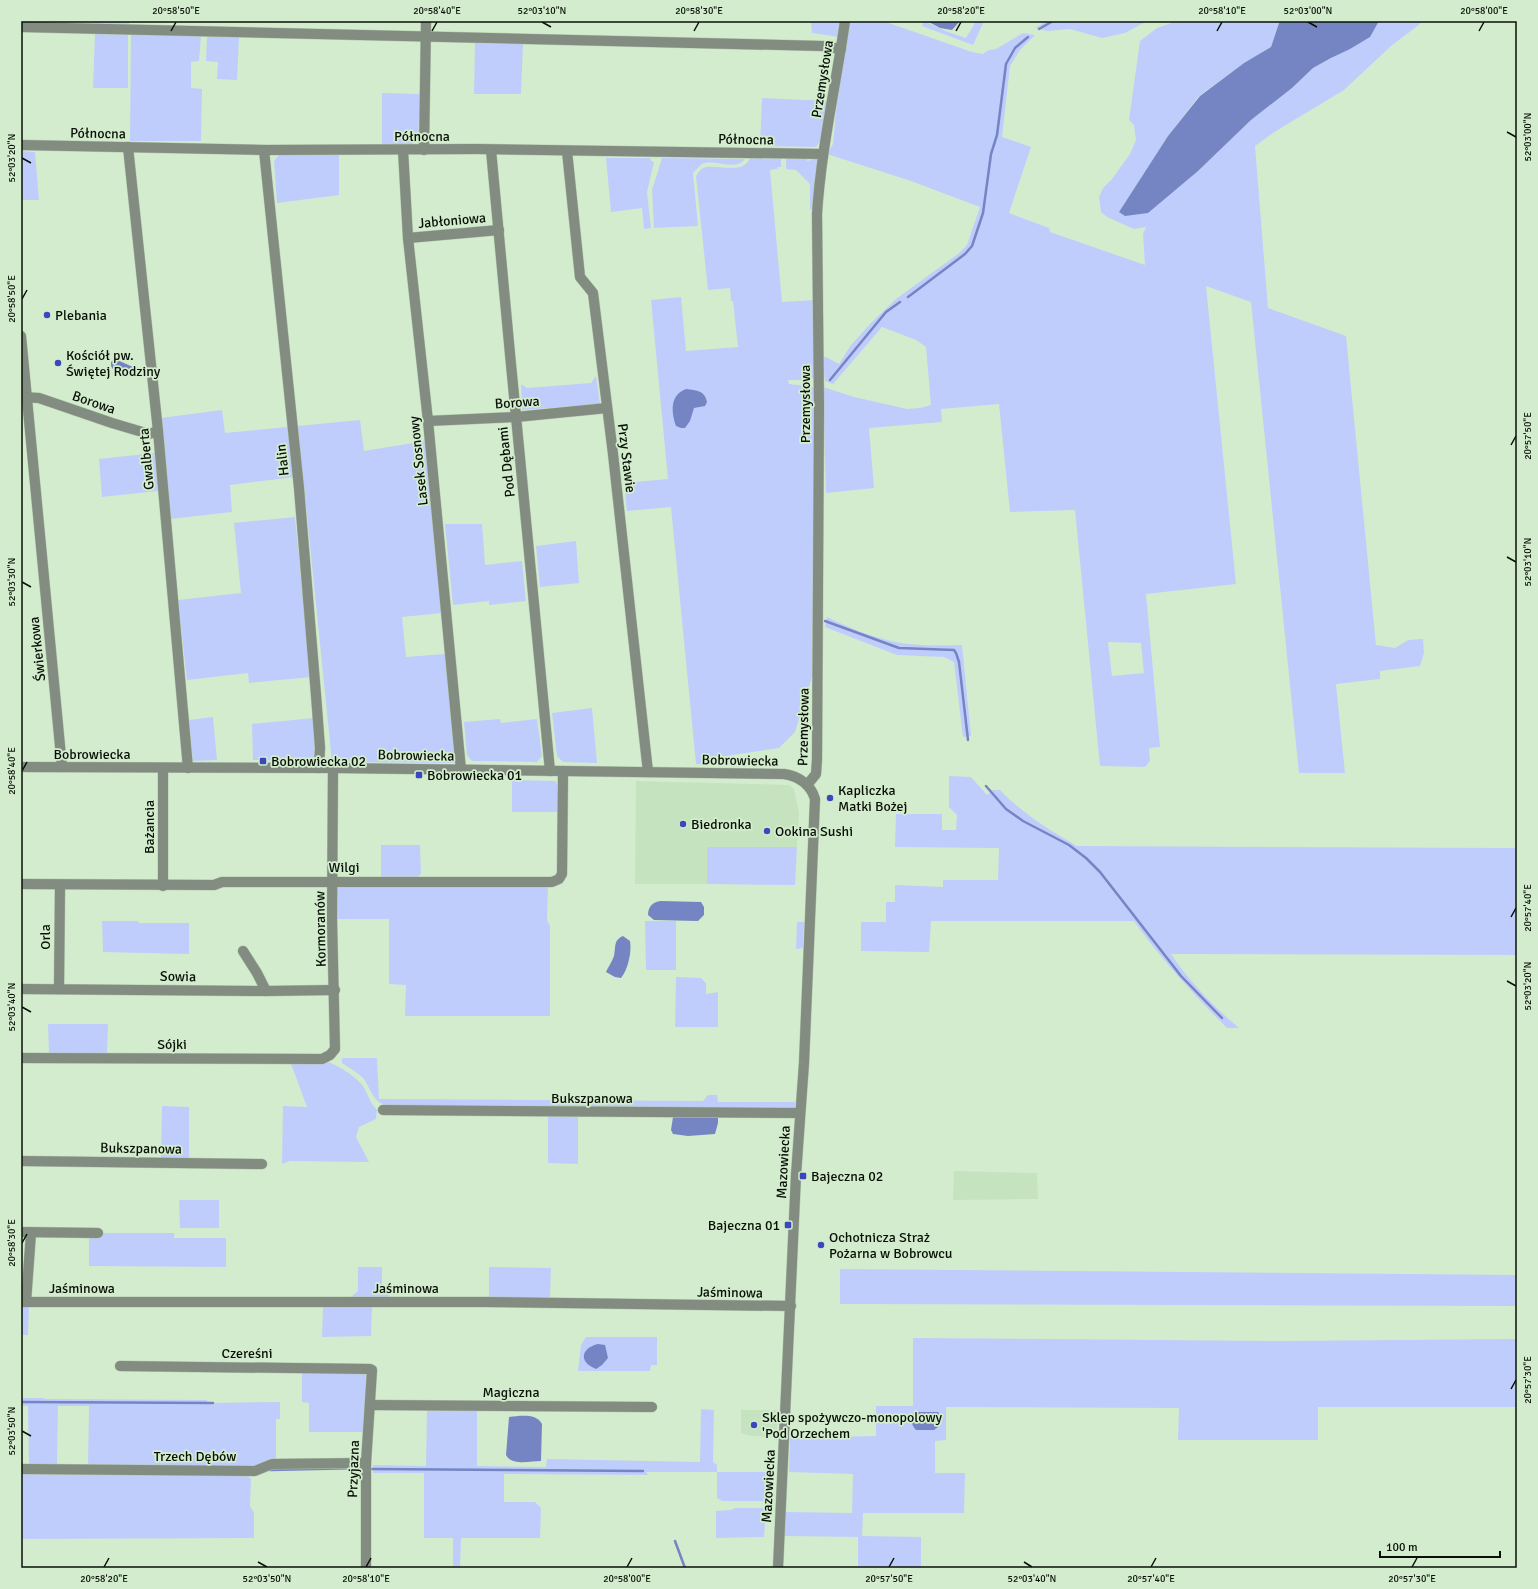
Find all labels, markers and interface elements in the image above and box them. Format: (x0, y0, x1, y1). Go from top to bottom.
text: 20°58'50"E (152, 5, 200, 17)
text: 20°58'40"E (413, 5, 461, 17)
text: 52°03'10"N (518, 5, 566, 17)
text: 20°58'30"E (675, 5, 723, 17)
text: 20°58'20"E (937, 5, 985, 17)
text: 20°58'10"E (1198, 5, 1246, 17)
text: 52°03'00"N (1284, 5, 1332, 17)
text: 20°58'00"E (1460, 5, 1508, 17)
street label: Przemysłowa (808, 39, 837, 119)
text: 52°03'00"N (1522, 113, 1534, 161)
street label: Północna (70, 125, 126, 142)
street label: Północna (394, 128, 450, 145)
street label: Północna (718, 131, 774, 148)
text: 52°03'20"N (6, 134, 18, 182)
street label: Jabłoniowa (417, 209, 487, 232)
text: 20°58'50"E (6, 275, 18, 323)
place label: Plebania (55, 307, 107, 324)
marker: Plebania (42, 310, 52, 320)
place label: Kościół pw. Świętej Rodziny (66, 347, 161, 380)
marker: Kościół pw. Świętej Rodziny (53, 358, 63, 368)
street label: Przemysłowa (797, 365, 814, 443)
street label: Borowa (70, 387, 118, 418)
street label: Borowa (494, 392, 540, 413)
text: 20°57'50"E (1522, 412, 1534, 460)
street label: Lasek Sosnowy (405, 415, 432, 507)
street label: Przy Stawie (614, 422, 639, 494)
street label: Pod Dębami (494, 426, 519, 498)
street label: Gwalberta (135, 427, 158, 491)
street label: Halin (272, 443, 293, 477)
text: 52°03'10"N (1522, 538, 1534, 586)
text: 52°03'30"N (6, 558, 18, 606)
street label: Świerkowa (26, 616, 49, 682)
street label: Przemysłowa (794, 688, 813, 766)
street label: Bobrowiecka (54, 746, 130, 763)
street label: Bobrowiecka (377, 746, 455, 765)
text: 20°58'40"E (6, 747, 18, 795)
street label: Bobrowiecka (701, 751, 779, 770)
place label: Bobrowiecka 02 (271, 753, 366, 770)
marker: Bobrowiecka 02 (258, 756, 268, 766)
place label: Bobrowiecka 01 (427, 767, 522, 784)
marker: Bobrowiecka 01 (414, 770, 424, 780)
place label: Kapliczka Matki Bożej (838, 782, 907, 815)
marker: Kapliczka Matki Bożej (825, 793, 835, 803)
street label: Bażancia (141, 800, 158, 854)
place label: Biedronka (691, 816, 752, 833)
marker: Biedronka (678, 819, 688, 829)
place label: Ookina Sushi (775, 823, 853, 840)
marker: Ookina Sushi (762, 826, 772, 836)
street label: Wilgi (329, 859, 359, 876)
text: 20°57'40"E (1522, 884, 1534, 932)
street label: Kormoranów (311, 891, 330, 967)
street label: Orla (37, 924, 54, 950)
text: 52°03'20"N (1522, 962, 1534, 1010)
street label: Sowia (160, 968, 196, 985)
text: 52°03'40"N (6, 983, 18, 1031)
street label: Sójki (157, 1036, 187, 1053)
street label: Bukszpanowa (551, 1090, 633, 1107)
street label: Mazowiecka (773, 1125, 794, 1199)
street label: Bukszpanowa (100, 1139, 182, 1158)
place label: Bajeczna 02 (811, 1168, 883, 1185)
marker: Bajeczna 02 (798, 1171, 808, 1181)
place label: Bajeczna 01 (708, 1217, 780, 1234)
text: 20°58'30"E (6, 1219, 18, 1267)
marker: Bajeczna 01 (783, 1220, 793, 1230)
place label: Ochotnicza Straż Pożarna w Bobrowcu (829, 1229, 952, 1262)
marker: Ochotnicza Straż Pożarna w Bobrowcu (816, 1240, 826, 1250)
street label: Jaśminowa (49, 1280, 115, 1297)
street label: Jaśminowa (373, 1280, 439, 1297)
street label: Jaśminowa (697, 1283, 763, 1302)
street label: Czereśni (222, 1345, 272, 1362)
text: 20°57'30"E (1522, 1356, 1534, 1404)
street label: Magiczna (482, 1384, 540, 1401)
text: 52°03'50"N (6, 1407, 18, 1455)
place label: Sklep spożywczo-monopolowy 'Pod Orzechem (762, 1409, 943, 1442)
marker: Sklep spożywczo-monopolowy 'Pod Orzechem (749, 1420, 759, 1430)
street label: Przyjazna (344, 1440, 363, 1498)
street label: Trzech Dębów (154, 1448, 236, 1465)
street label: Mazowiecka (758, 1449, 779, 1523)
scale bar (1380, 1533, 1500, 1559)
text: 100 m (1386, 1540, 1418, 1555)
text: 20°58'20"E (80, 1573, 128, 1585)
text: 52°03'50"N (243, 1573, 291, 1585)
text: 20°58'10"E (342, 1573, 390, 1585)
text: 20°58'00"E (603, 1573, 651, 1585)
text: 20°57'50"E (865, 1573, 913, 1585)
text: 52°03'40"N (1008, 1573, 1056, 1585)
text: 20°57'40"E (1127, 1573, 1175, 1585)
text: 20°57'30"E (1388, 1573, 1436, 1585)

